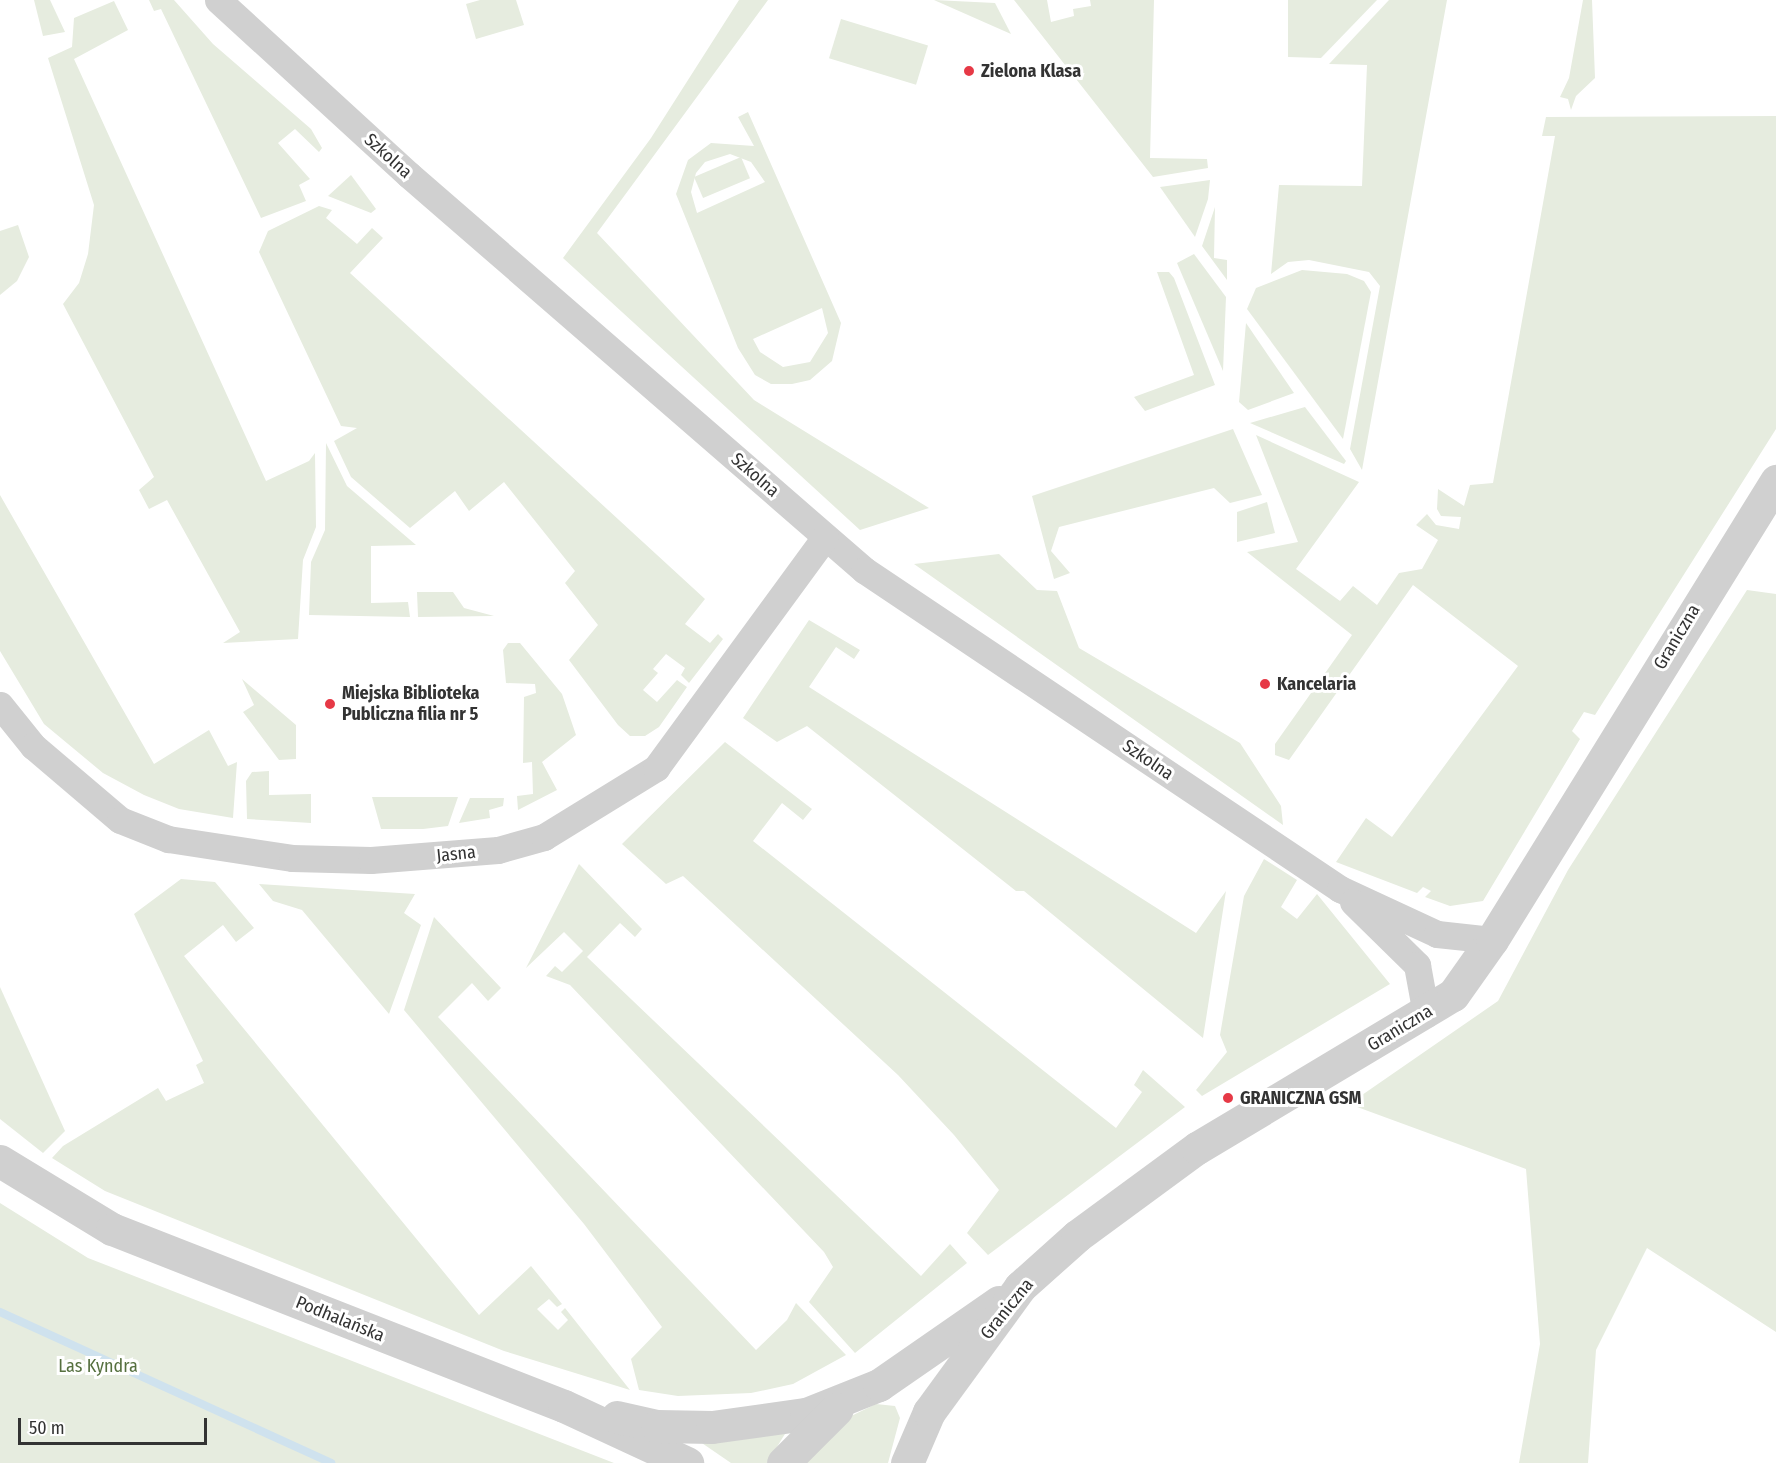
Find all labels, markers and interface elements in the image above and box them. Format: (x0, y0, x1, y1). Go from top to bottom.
place label: Zielona Klasa (981, 60, 1081, 82)
marker: Zielona Klasa (962, 64, 976, 78)
street label: Szkolna (360, 129, 416, 183)
street label: Szkolna (727, 448, 783, 502)
street label: Graniczna (1649, 601, 1705, 673)
place label: Kancelaria (1277, 673, 1356, 695)
marker: Kancelaria (1258, 677, 1272, 691)
place label: Miejska Biblioteka Publiczna filia nr 5 (342, 683, 480, 726)
marker: Miejska Biblioteka Publiczna filia nr 5 (323, 697, 337, 711)
street label: Szkolna (1118, 735, 1178, 785)
street label: Jasna (435, 841, 477, 867)
street label: Graniczna (1364, 1000, 1436, 1056)
place label: GRANICZNA GSM (1240, 1087, 1361, 1109)
marker: GRANICZNA GSM (1221, 1091, 1235, 1105)
street label: Graniczna (976, 1274, 1038, 1344)
street label: Podhalańska (293, 1291, 387, 1347)
park label: Las Kyndra (58, 1355, 138, 1377)
scale bar (21, 1406, 210, 1444)
text: 50 m (29, 1417, 65, 1439)

